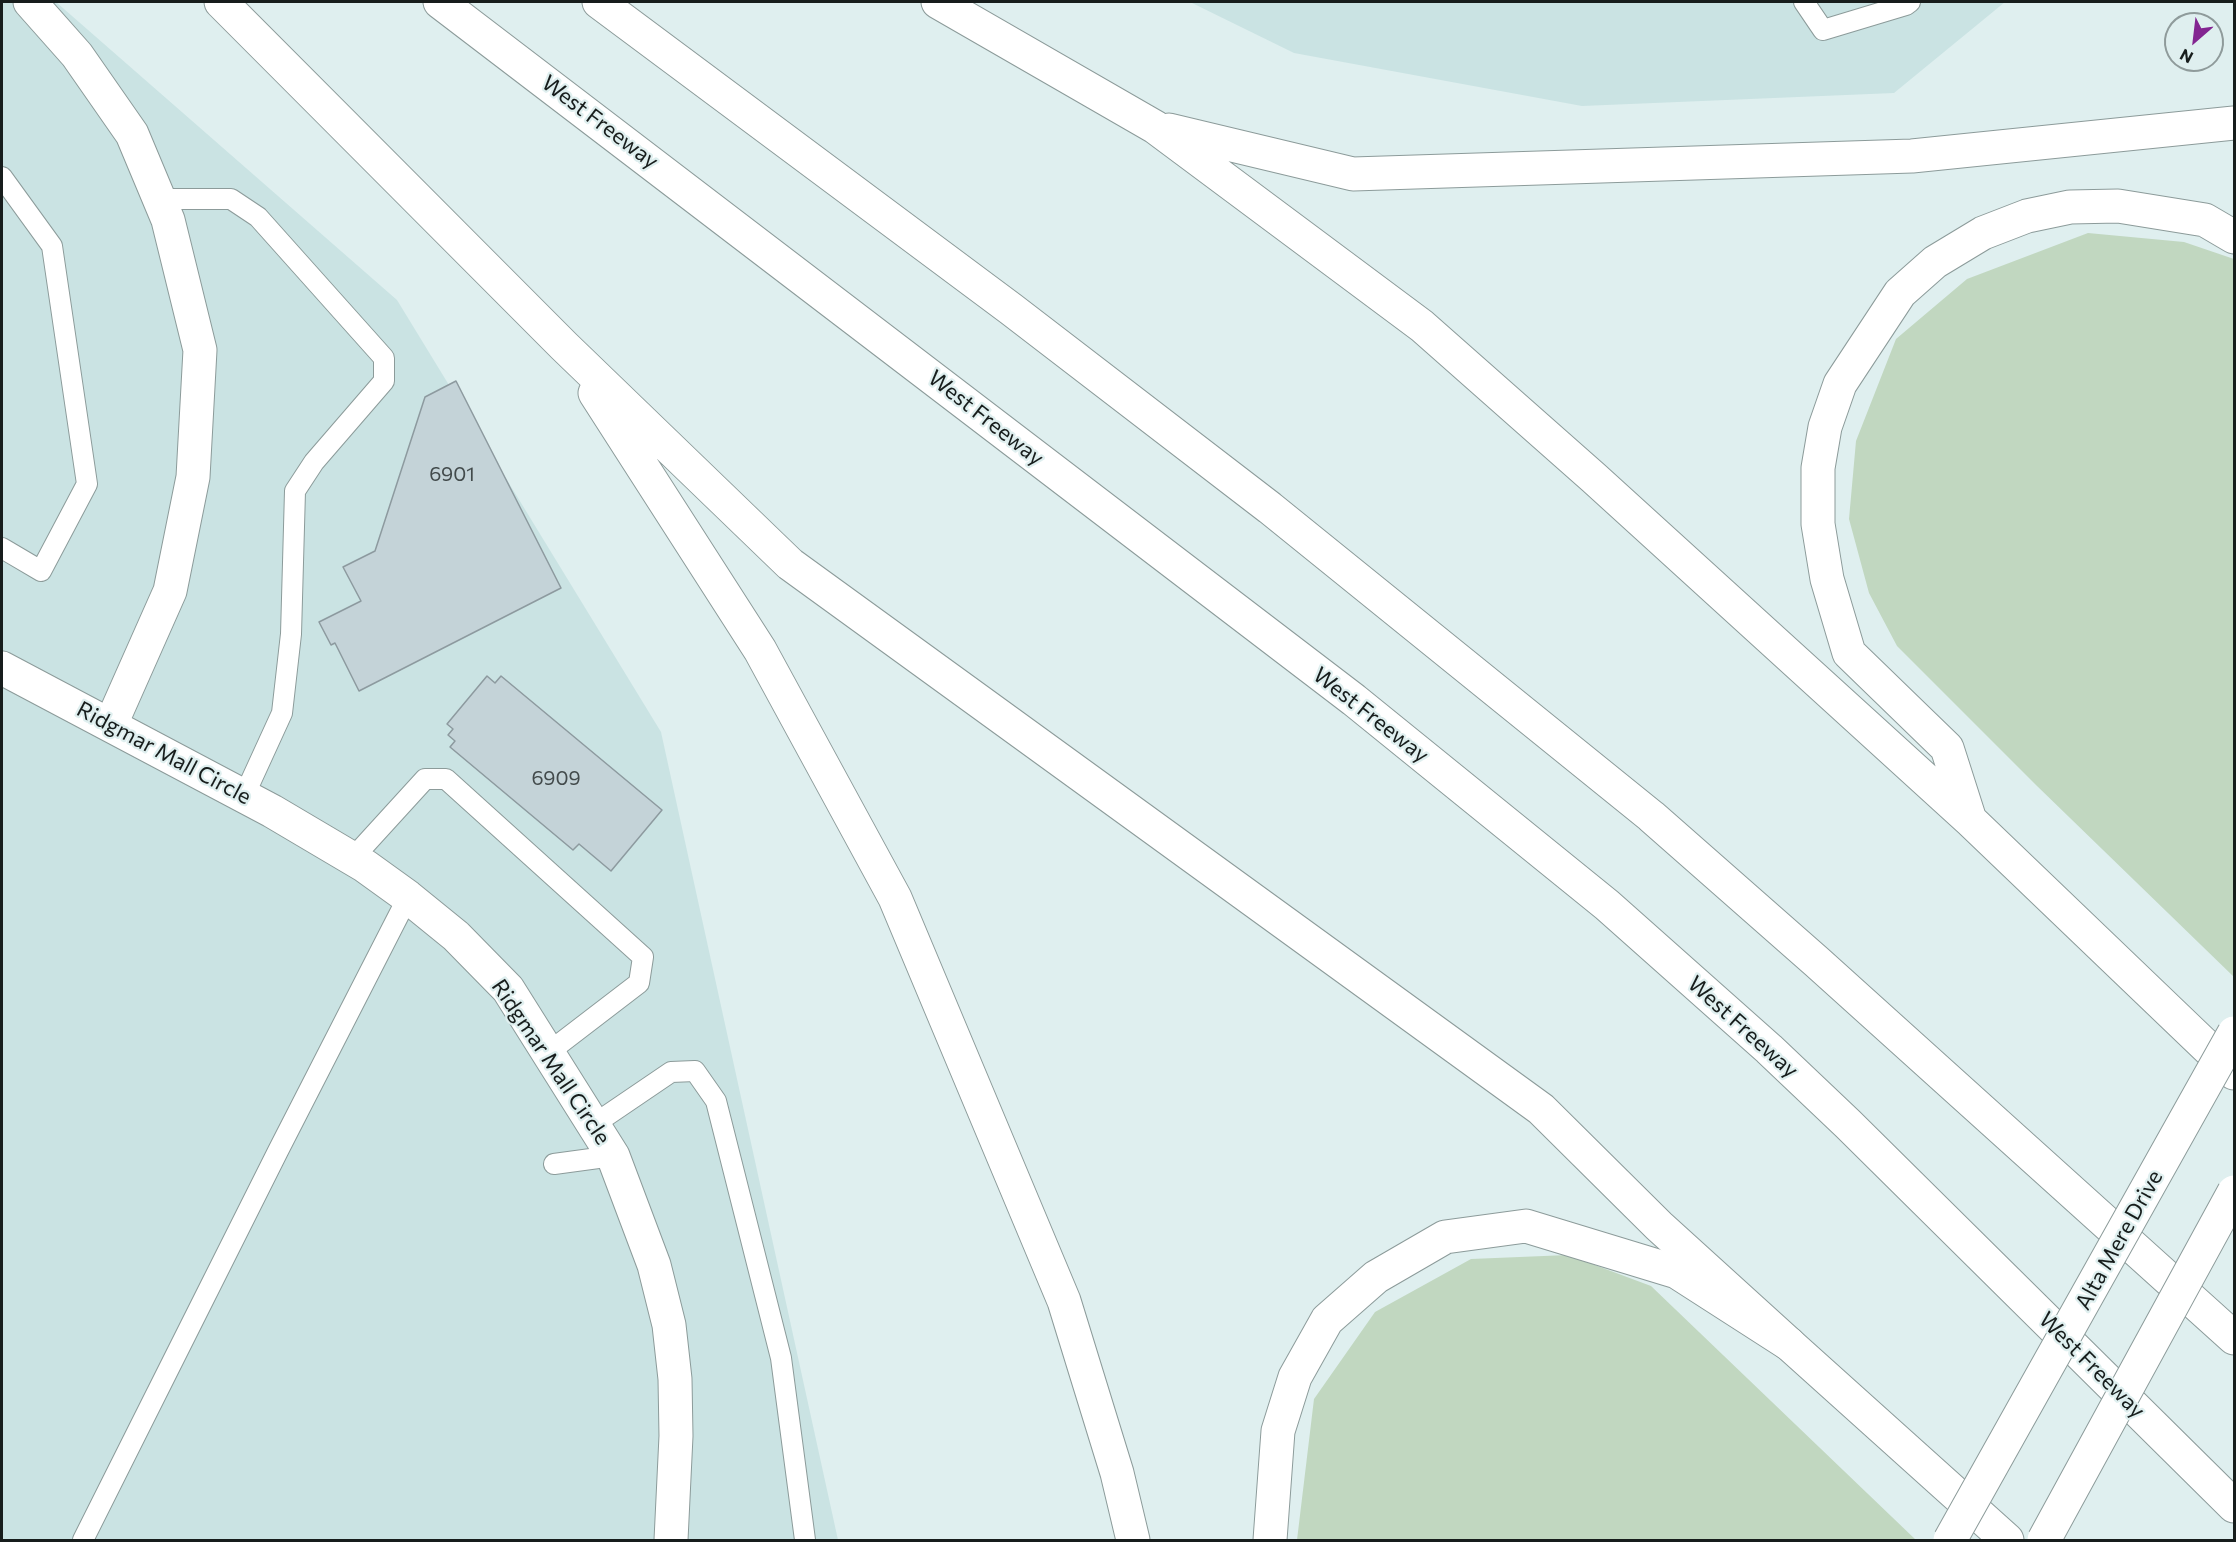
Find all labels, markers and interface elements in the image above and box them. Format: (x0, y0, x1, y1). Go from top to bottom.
north arrow (2164, 12, 2224, 72)
text: N (2176, 45, 2196, 68)
street label: West Freeway (536, 70, 664, 174)
street label: West Freeway (923, 365, 1049, 471)
house number: 6901 (429, 462, 475, 486)
street label: West Freeway (1308, 662, 1434, 768)
street label: Ridgmar Mall Circle (72, 696, 256, 810)
house number: 6909 (531, 766, 581, 790)
street label: West Freeway (1682, 971, 1804, 1083)
street label: Ridgmar Mall Circle (486, 974, 616, 1150)
street label: Alta Mere Drive (2070, 1166, 2168, 1314)
street label: West Freeway (2033, 1306, 2151, 1424)

